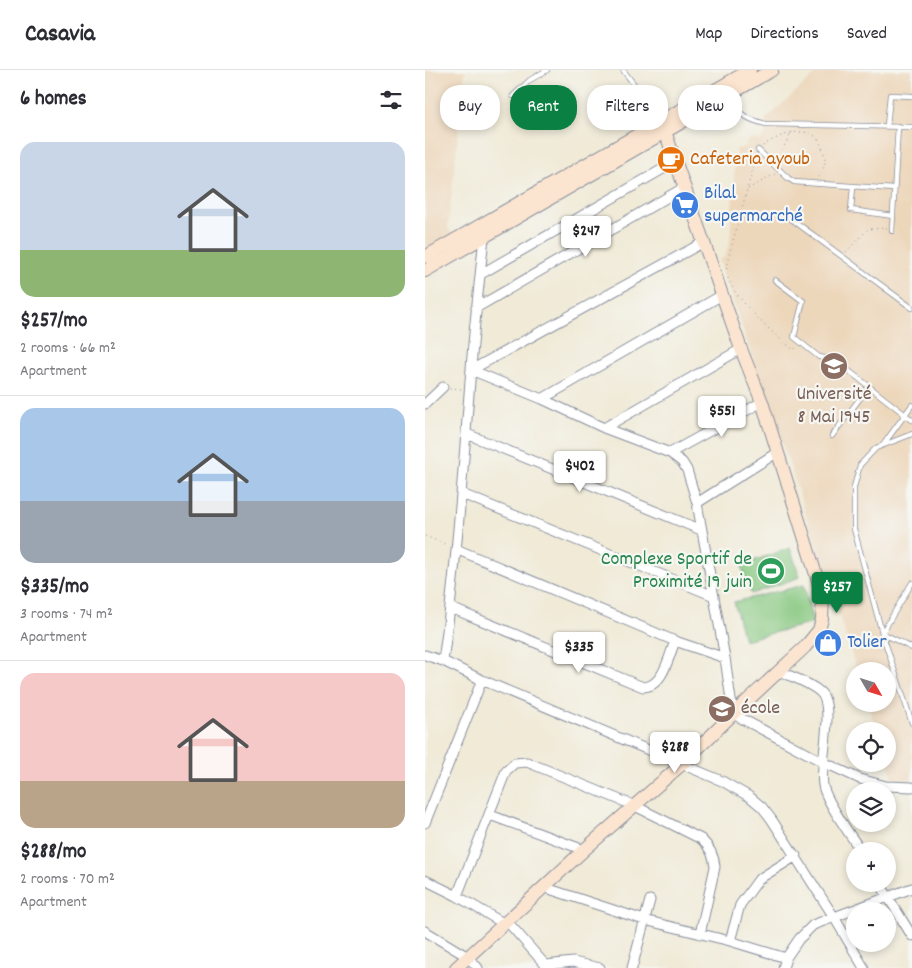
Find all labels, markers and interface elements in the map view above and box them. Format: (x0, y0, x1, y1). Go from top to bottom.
text: Casavia (25, 18, 95, 52)
text: Map (695, 22, 722, 47)
text: Directions (750, 22, 819, 47)
text: Saved (847, 22, 887, 47)
text: 6 homes (20, 85, 87, 115)
chip: Buy (440, 85, 500, 130)
chip: Rent (510, 85, 577, 130)
chip: Filters (587, 85, 668, 130)
chip: New (678, 85, 742, 130)
icon: filters (377, 86, 405, 114)
cafe icon: Cafeteria ayoub (656, 145, 686, 175)
place label: Cafeteria ayoub (690, 146, 810, 174)
icon: home (168, 175, 258, 265)
place label: Bilal supermarché (704, 180, 803, 231)
supermarket icon: Bilal supermarché (670, 190, 700, 220)
pin: $247 (556, 216, 616, 258)
text: $247 (572, 220, 600, 243)
text: $257/mo (20, 307, 87, 337)
text: 2 rooms · 66 m² (20, 337, 116, 360)
school or university icon: Université 8 Mai 1945 (819, 351, 849, 381)
text: Apartment (20, 360, 87, 383)
place label: Université 8 Mai 1945 (796, 381, 872, 432)
pin: $551 (692, 396, 752, 438)
text: $551 (709, 400, 735, 423)
icon: home (168, 440, 258, 530)
pin: $402 (550, 450, 610, 493)
text: $402 (565, 455, 595, 478)
place label: Complexe Sportif de Proximité 19 juin (601, 546, 752, 597)
sports icon: Complexe Sportif de Proximité 19 juin (756, 556, 786, 586)
pin: $257 (807, 572, 867, 614)
text: $335/mo (20, 573, 89, 603)
text: $257 (823, 576, 851, 599)
text: 3 rooms · 74 m² (20, 603, 113, 626)
text: Apartment (20, 626, 87, 649)
shop icon: Tolier (813, 628, 843, 658)
place label: Tolier (847, 629, 887, 657)
pin: $335 (549, 632, 609, 674)
text: $335 (564, 636, 594, 659)
north arrow (846, 662, 896, 712)
map controls (846, 662, 896, 952)
school or university icon: école (707, 694, 737, 724)
place label: école (741, 695, 780, 723)
icon: home (168, 705, 258, 795)
button: locate (846, 722, 896, 772)
pin: $288 (645, 732, 705, 774)
text: $288 (661, 736, 689, 759)
button: layers (846, 782, 896, 832)
text: $288/mo (20, 838, 86, 868)
button: + (846, 842, 896, 892)
text: 2 rooms · 70 m² (20, 868, 115, 891)
text: Apartment (20, 891, 87, 914)
button: − (846, 902, 896, 952)

